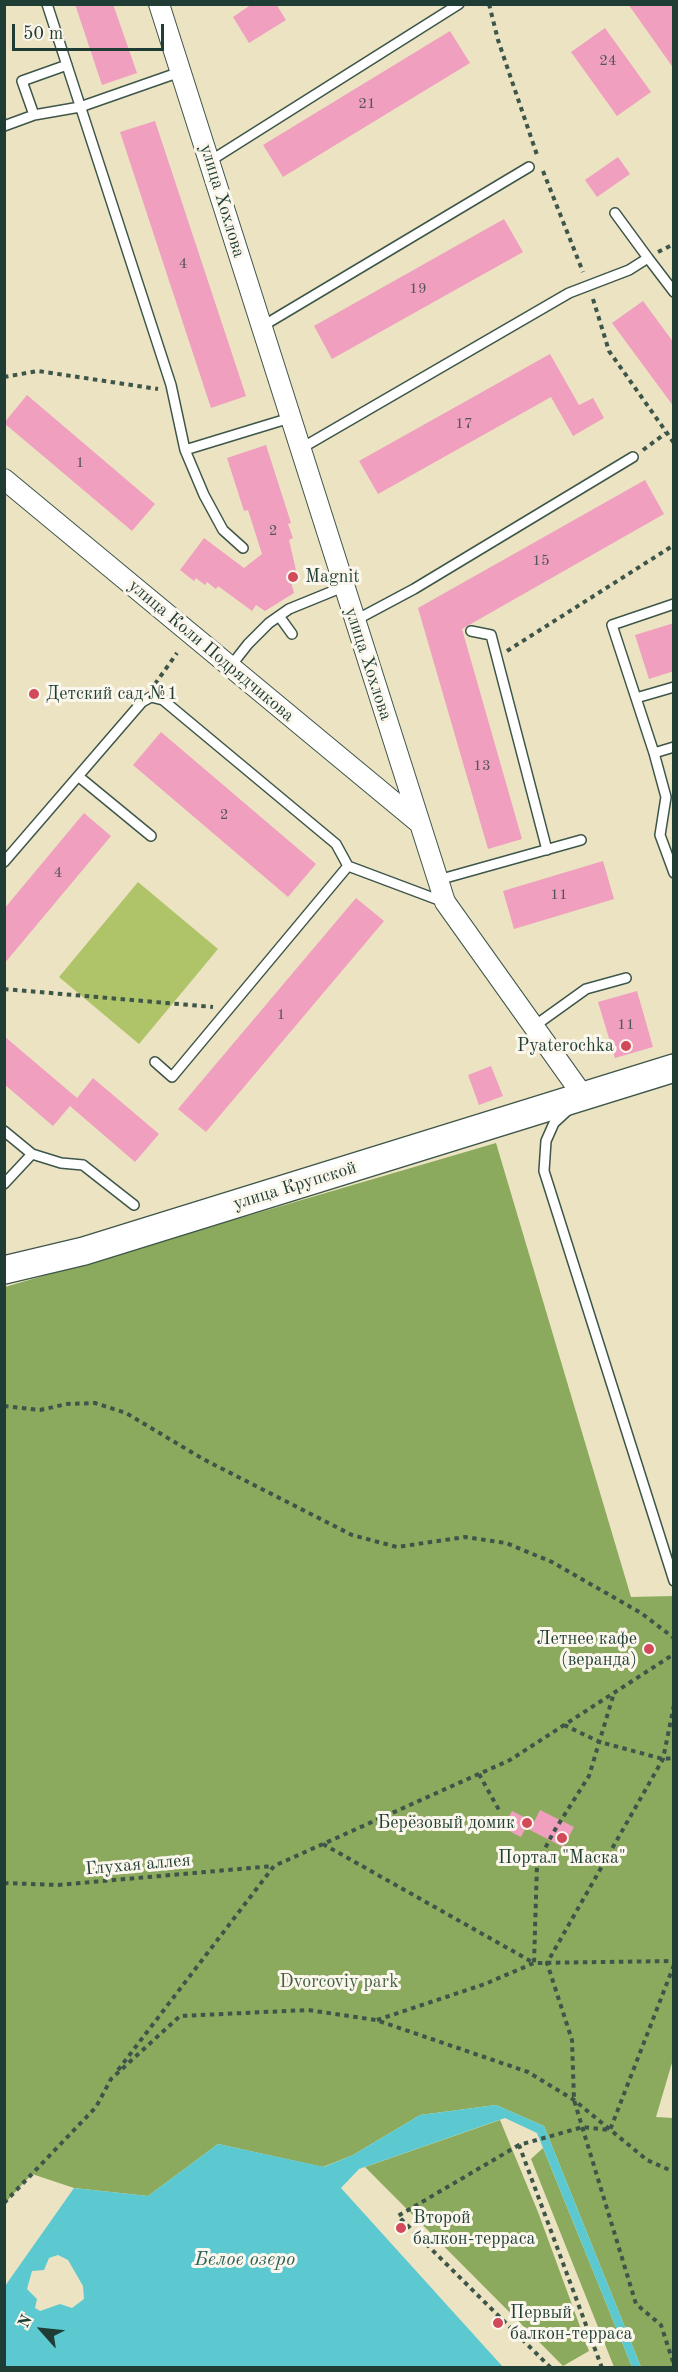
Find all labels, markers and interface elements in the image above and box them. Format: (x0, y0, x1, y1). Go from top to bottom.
scale bar (15, 12, 166, 50)
text: 50 m (23, 25, 63, 43)
house number: 24 (599, 52, 617, 70)
house number: 21 (358, 95, 376, 113)
street label: улица Хохлова (194, 142, 250, 260)
house number: 4 (179, 255, 187, 273)
house number: 19 (409, 280, 427, 298)
house number: 17 (455, 415, 473, 433)
house number: 1 (76, 454, 84, 472)
house number: 2 (269, 522, 277, 540)
house number: 15 (532, 552, 550, 570)
place label: Magnit (305, 566, 360, 588)
marker: Magnit (286, 570, 300, 584)
street label: улица Коли Подрядчикова (124, 575, 298, 727)
street label: улица Хохлова (340, 605, 396, 723)
place label: Детский сад №1 (46, 683, 178, 705)
marker: Детский сад №1 (27, 687, 41, 701)
house number: 13 (473, 757, 491, 775)
house number: 2 (220, 806, 228, 824)
house number: 4 (54, 864, 62, 882)
house number: 11 (550, 886, 568, 904)
house number: 1 (277, 1006, 285, 1024)
house number: 11 (617, 1016, 635, 1034)
place label: Pyaterochka (517, 1035, 614, 1057)
marker: Pyaterochka (619, 1039, 633, 1053)
street label: улица Крупской (231, 1157, 359, 1215)
place label: Летнее кафе (веранда) (537, 1628, 637, 1670)
marker: Летнее кафе (веранда) (642, 1642, 656, 1656)
place label: Берёзовый домик (378, 1812, 515, 1834)
marker: Берёзовый домик (520, 1816, 534, 1830)
marker: Портал "Маска" (555, 1831, 569, 1845)
place label: Портал "Маска" (498, 1847, 626, 1869)
street label: Глухая аллея (84, 1850, 192, 1880)
park label: Dvorcoviy park (280, 1971, 398, 1993)
place label: Второй балкон-терраса (413, 2207, 535, 2250)
marker: Второй балкон-терраса (394, 2221, 408, 2235)
water label: Белое озеро (195, 2248, 295, 2272)
north arrow (12, 2300, 72, 2360)
place label: Первый балкон-терраса (510, 2302, 632, 2344)
text: N (16, 2313, 36, 2331)
marker: Первый балкон-терраса (491, 2316, 505, 2330)

